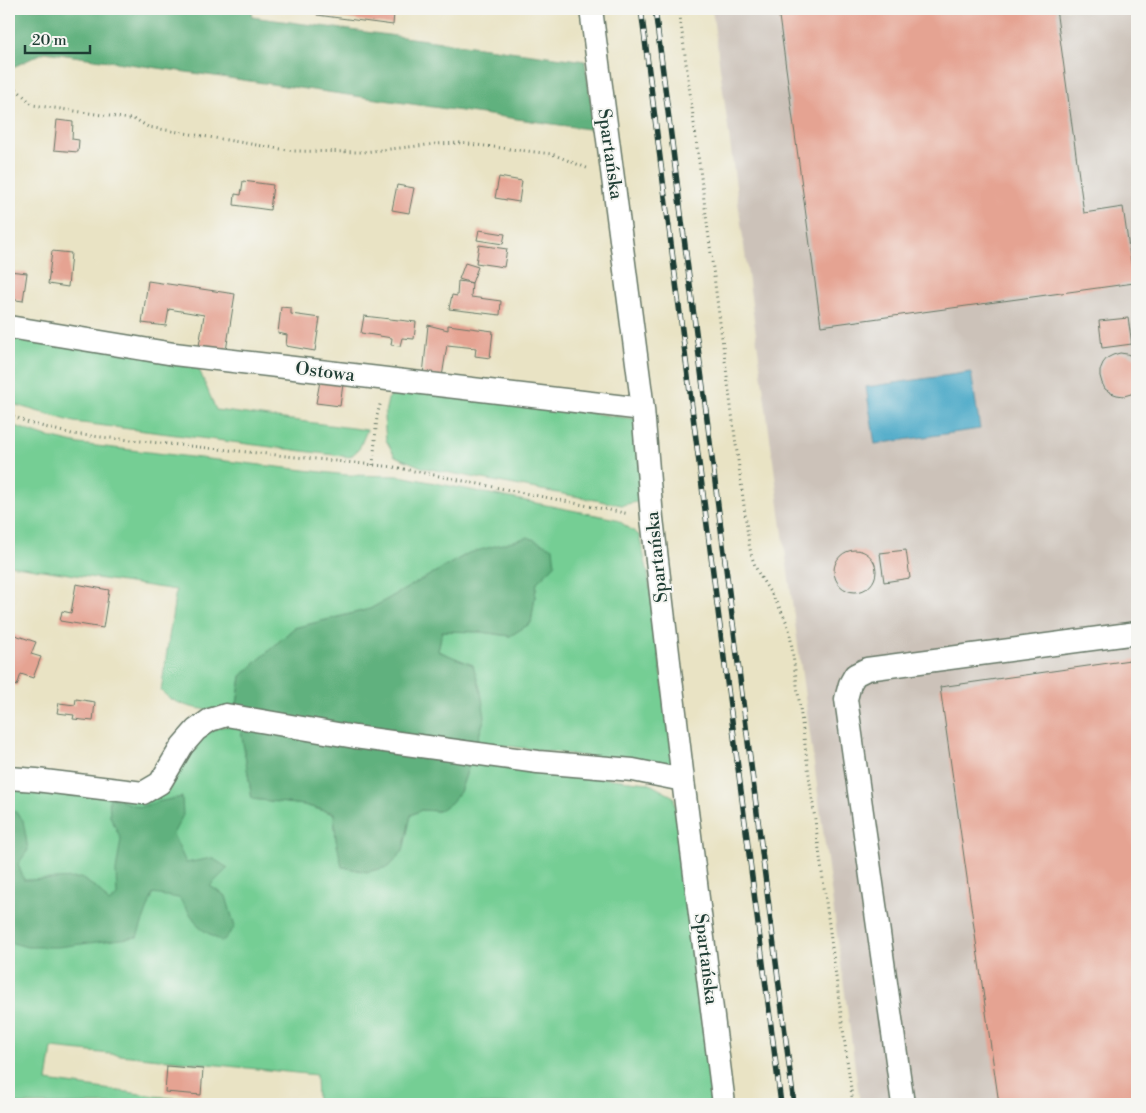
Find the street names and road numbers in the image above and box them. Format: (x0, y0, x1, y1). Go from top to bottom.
street label: Spartańska (592, 107, 628, 202)
street label: Ostowa (294, 357, 357, 387)
street label: Spartańska (641, 509, 673, 604)
street label: Spartańska (689, 912, 723, 1007)

